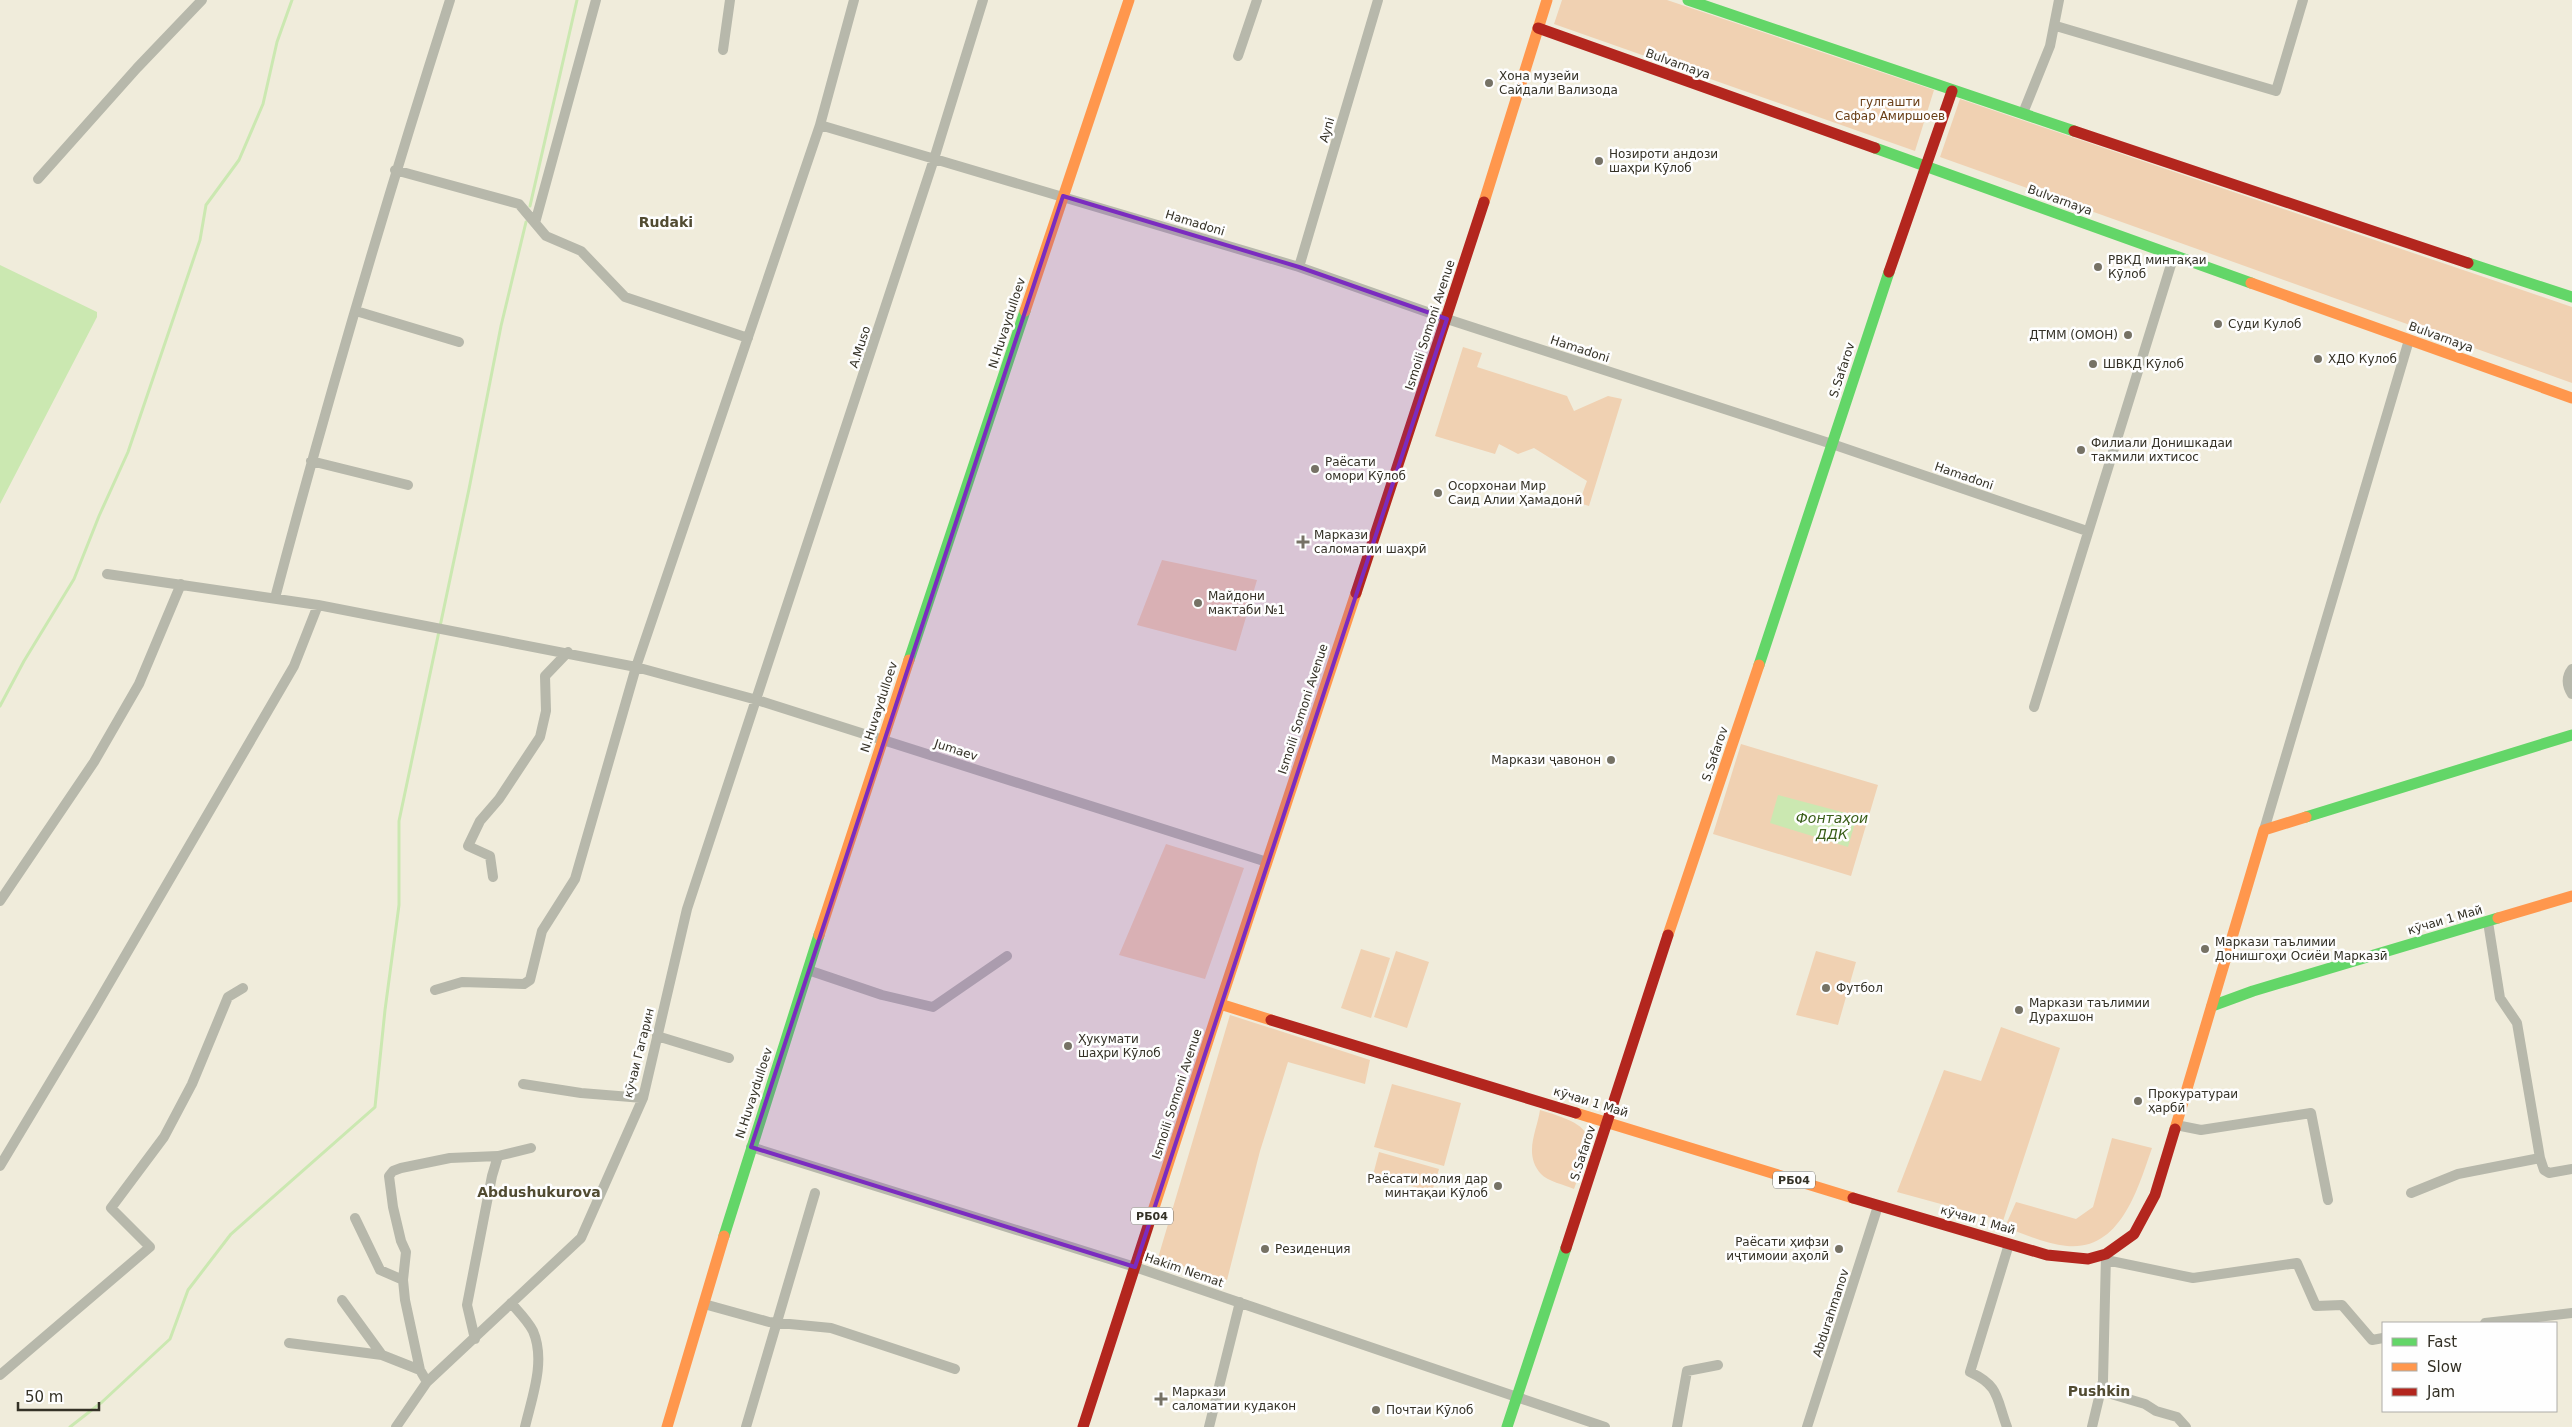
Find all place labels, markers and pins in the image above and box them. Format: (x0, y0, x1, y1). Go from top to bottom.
place label: Хона музейи Сайдали Вализода (1499, 69, 1618, 97)
marker: Хона музейи Сайдали Вализода (1483, 77, 1495, 89)
place label: Нозироти андози шаҳри Кӯлоб (1609, 147, 1718, 175)
marker: Нозироти андози шаҳри Кӯлоб (1593, 155, 1605, 167)
place label: РВКД минтақаи Кӯлоб (2108, 253, 2207, 281)
marker: РВКД минтақаи Кӯлоб (2092, 261, 2104, 273)
place label: Суди Кулоб (2228, 317, 2301, 331)
marker: Суди Кулоб (2212, 318, 2224, 330)
place label: ДТММ (ОМОН) (2029, 328, 2118, 342)
marker: ДТММ (ОМОН) (2122, 329, 2134, 341)
place label: ХДО Кулоб (2328, 352, 2397, 366)
marker: ХДО Кулоб (2312, 353, 2324, 365)
place label: ШВКД Кӯлоб (2103, 357, 2184, 371)
marker: ШВКД Кӯлоб (2087, 358, 2099, 370)
place label: Филиали Донишкадаи такмили ихтисос (2091, 436, 2233, 464)
marker: Филиали Донишкадаи такмили ихтисос (2075, 444, 2087, 456)
place label: Раёсати омори Кӯлоб (1325, 455, 1406, 483)
marker: Раёсати омори Кӯлоб (1309, 463, 1321, 475)
place label: Осорхонаи Мир Саид Алии Ҳамадонӣ (1448, 479, 1582, 507)
marker: Осорхонаи Мир Саид Алии Ҳамадонӣ (1432, 487, 1444, 499)
place label: Маркази саломатии шаҳрӣ (1314, 528, 1427, 556)
marker: Маркази саломатии шаҳрӣ (1296, 535, 1310, 549)
place label: Майдони мактаби №1 (1208, 589, 1285, 617)
marker: Майдони мактаби №1 (1192, 597, 1204, 609)
place label: Маркази ҷавонон (1491, 753, 1601, 767)
marker: Маркази ҷавонон (1605, 754, 1617, 766)
place label: Маркази таълимии Донишгоҳи Осиёи Марказӣ (2215, 935, 2388, 963)
marker: Маркази таълимии Донишгоҳи Осиёи Марказӣ (2199, 943, 2211, 955)
place label: Футбол (1836, 981, 1883, 995)
marker: Футбол (1820, 982, 1832, 994)
place label: Маркази таълимии Дурахшон (2029, 996, 2150, 1024)
marker: Маркази таълимии Дурахшон (2013, 1004, 2025, 1016)
place label: Ҳукумати шаҳри Кӯлоб (1078, 1032, 1161, 1060)
marker: Ҳукумати шаҳри Кӯлоб (1062, 1040, 1074, 1052)
place label: Прокуратураи ҳарбӣ (2148, 1087, 2238, 1115)
marker: Прокуратураи ҳарбӣ (2132, 1095, 2144, 1107)
place label: Раёсати молия дар минтақаи Кӯлоб (1367, 1172, 1488, 1200)
marker: Раёсати молия дар минтақаи Кӯлоб (1492, 1180, 1504, 1192)
place label: Раёсати ҳифзи иҷтимоии аҳолӣ (1726, 1235, 1829, 1263)
place label: Резиденция (1275, 1242, 1351, 1256)
marker: Резиденция (1259, 1243, 1271, 1255)
marker: Раёсати ҳифзи иҷтимоии аҳолӣ (1833, 1243, 1845, 1255)
place label: Маркази саломатии кудакон (1172, 1385, 1296, 1413)
marker: Маркази саломатии кудакон (1154, 1392, 1168, 1406)
place label: Почтаи Кӯлоб (1386, 1403, 1473, 1417)
marker: Почтаи Кӯлоб (1370, 1404, 1382, 1416)

